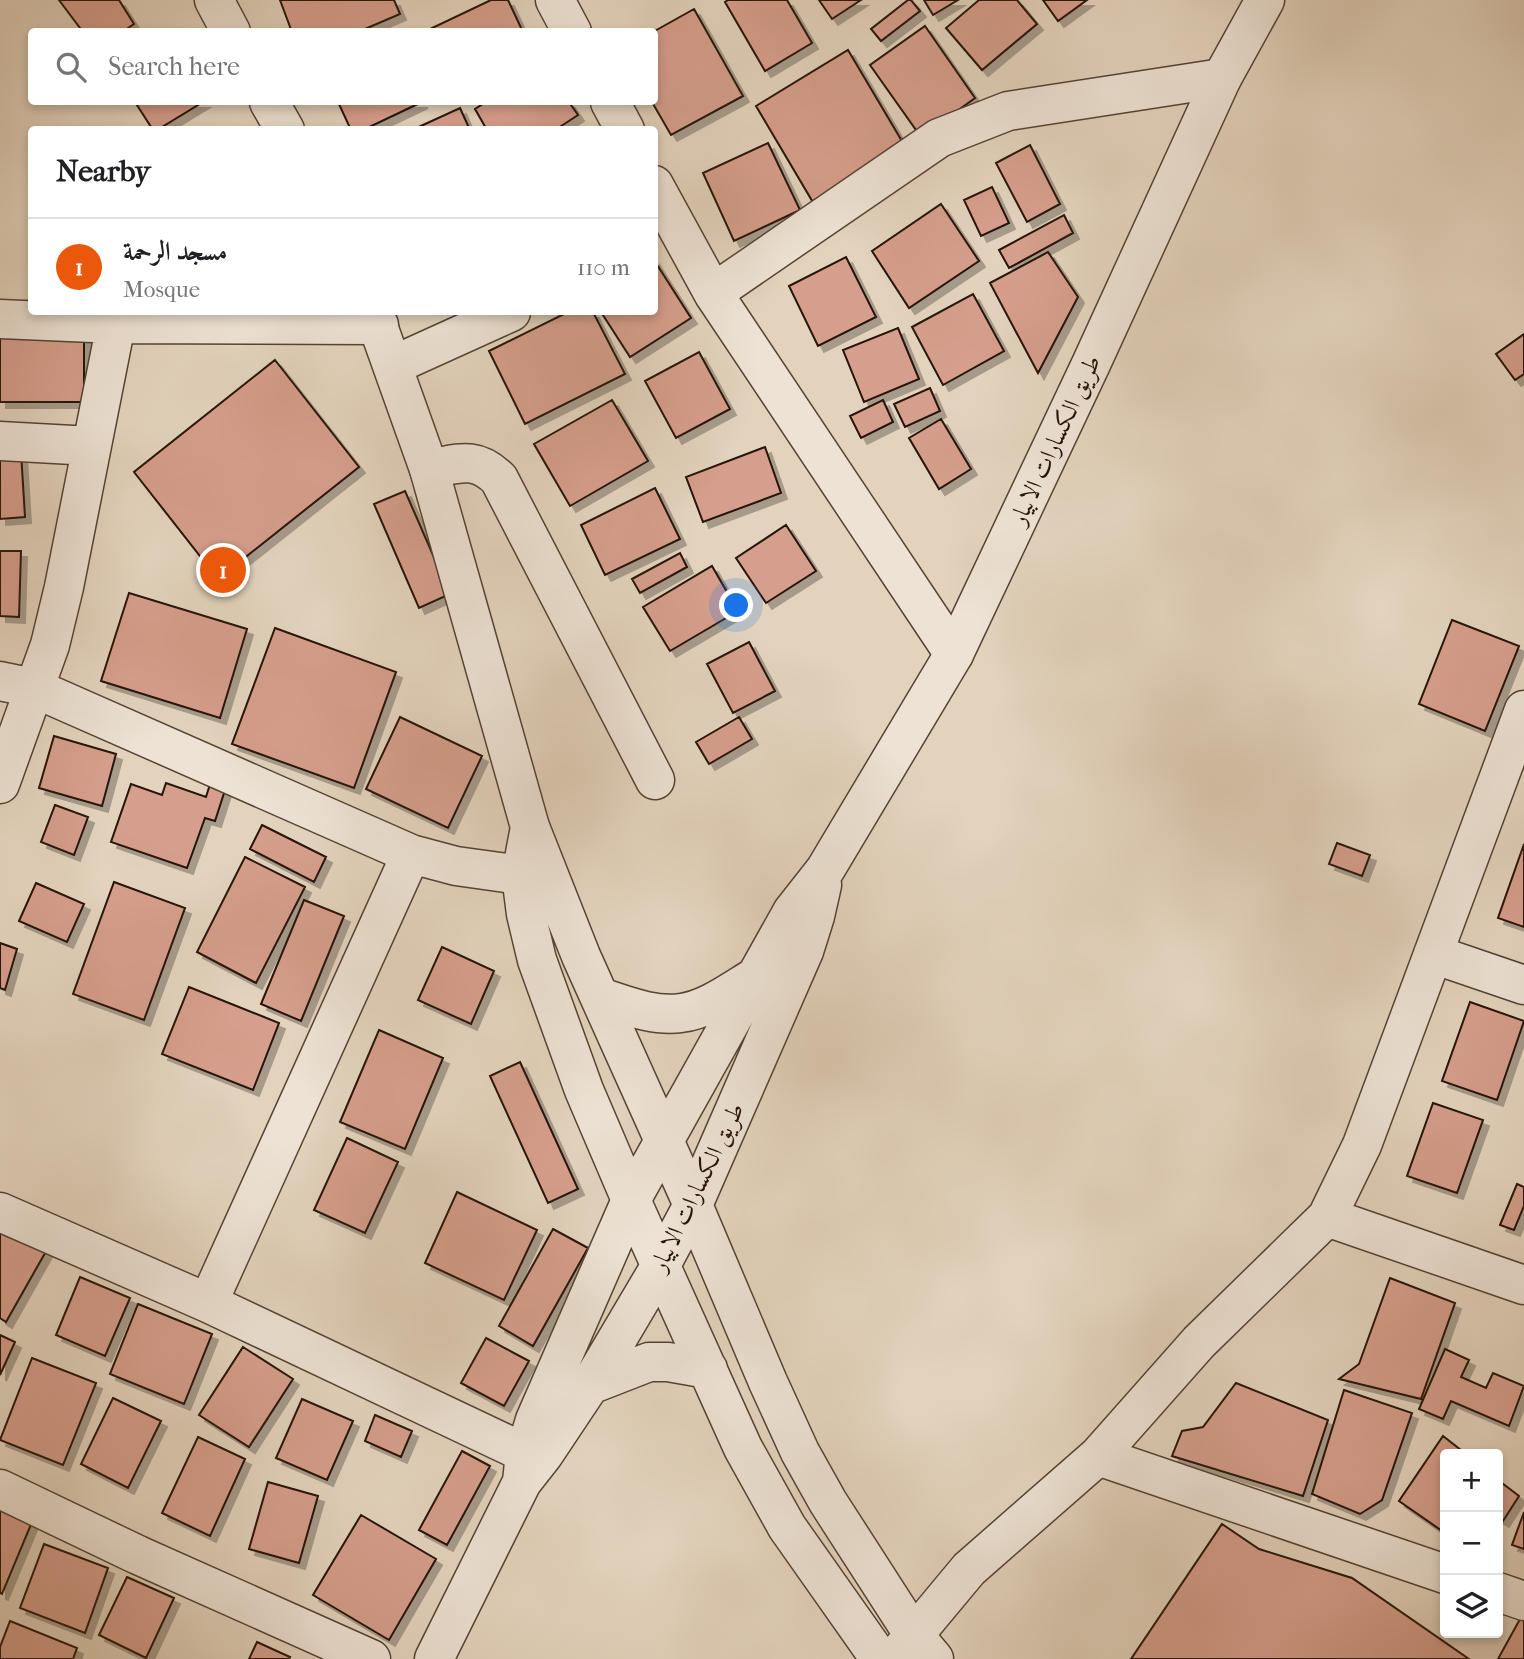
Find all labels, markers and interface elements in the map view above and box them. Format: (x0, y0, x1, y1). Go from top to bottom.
search box (28, 28, 658, 105)
icon: search (52, 48, 90, 86)
text: Search here (108, 51, 240, 82)
text: Nearby (56, 154, 151, 189)
text: مسجد الرحمة (123, 236, 227, 267)
text: 1 (75, 254, 83, 281)
text: 110 m (577, 254, 630, 281)
text: Mosque (123, 276, 200, 303)
street label: طريق الكسارات الابيار (1003, 351, 1107, 532)
pin: 1 (200, 544, 246, 596)
your location (719, 588, 753, 622)
street label: طريق الكسارات الابيار (643, 1098, 751, 1278)
map controls (1440, 1449, 1503, 1638)
button: + (1440, 1449, 1503, 1512)
button: − (1440, 1512, 1503, 1575)
button: layers (1440, 1575, 1503, 1638)

